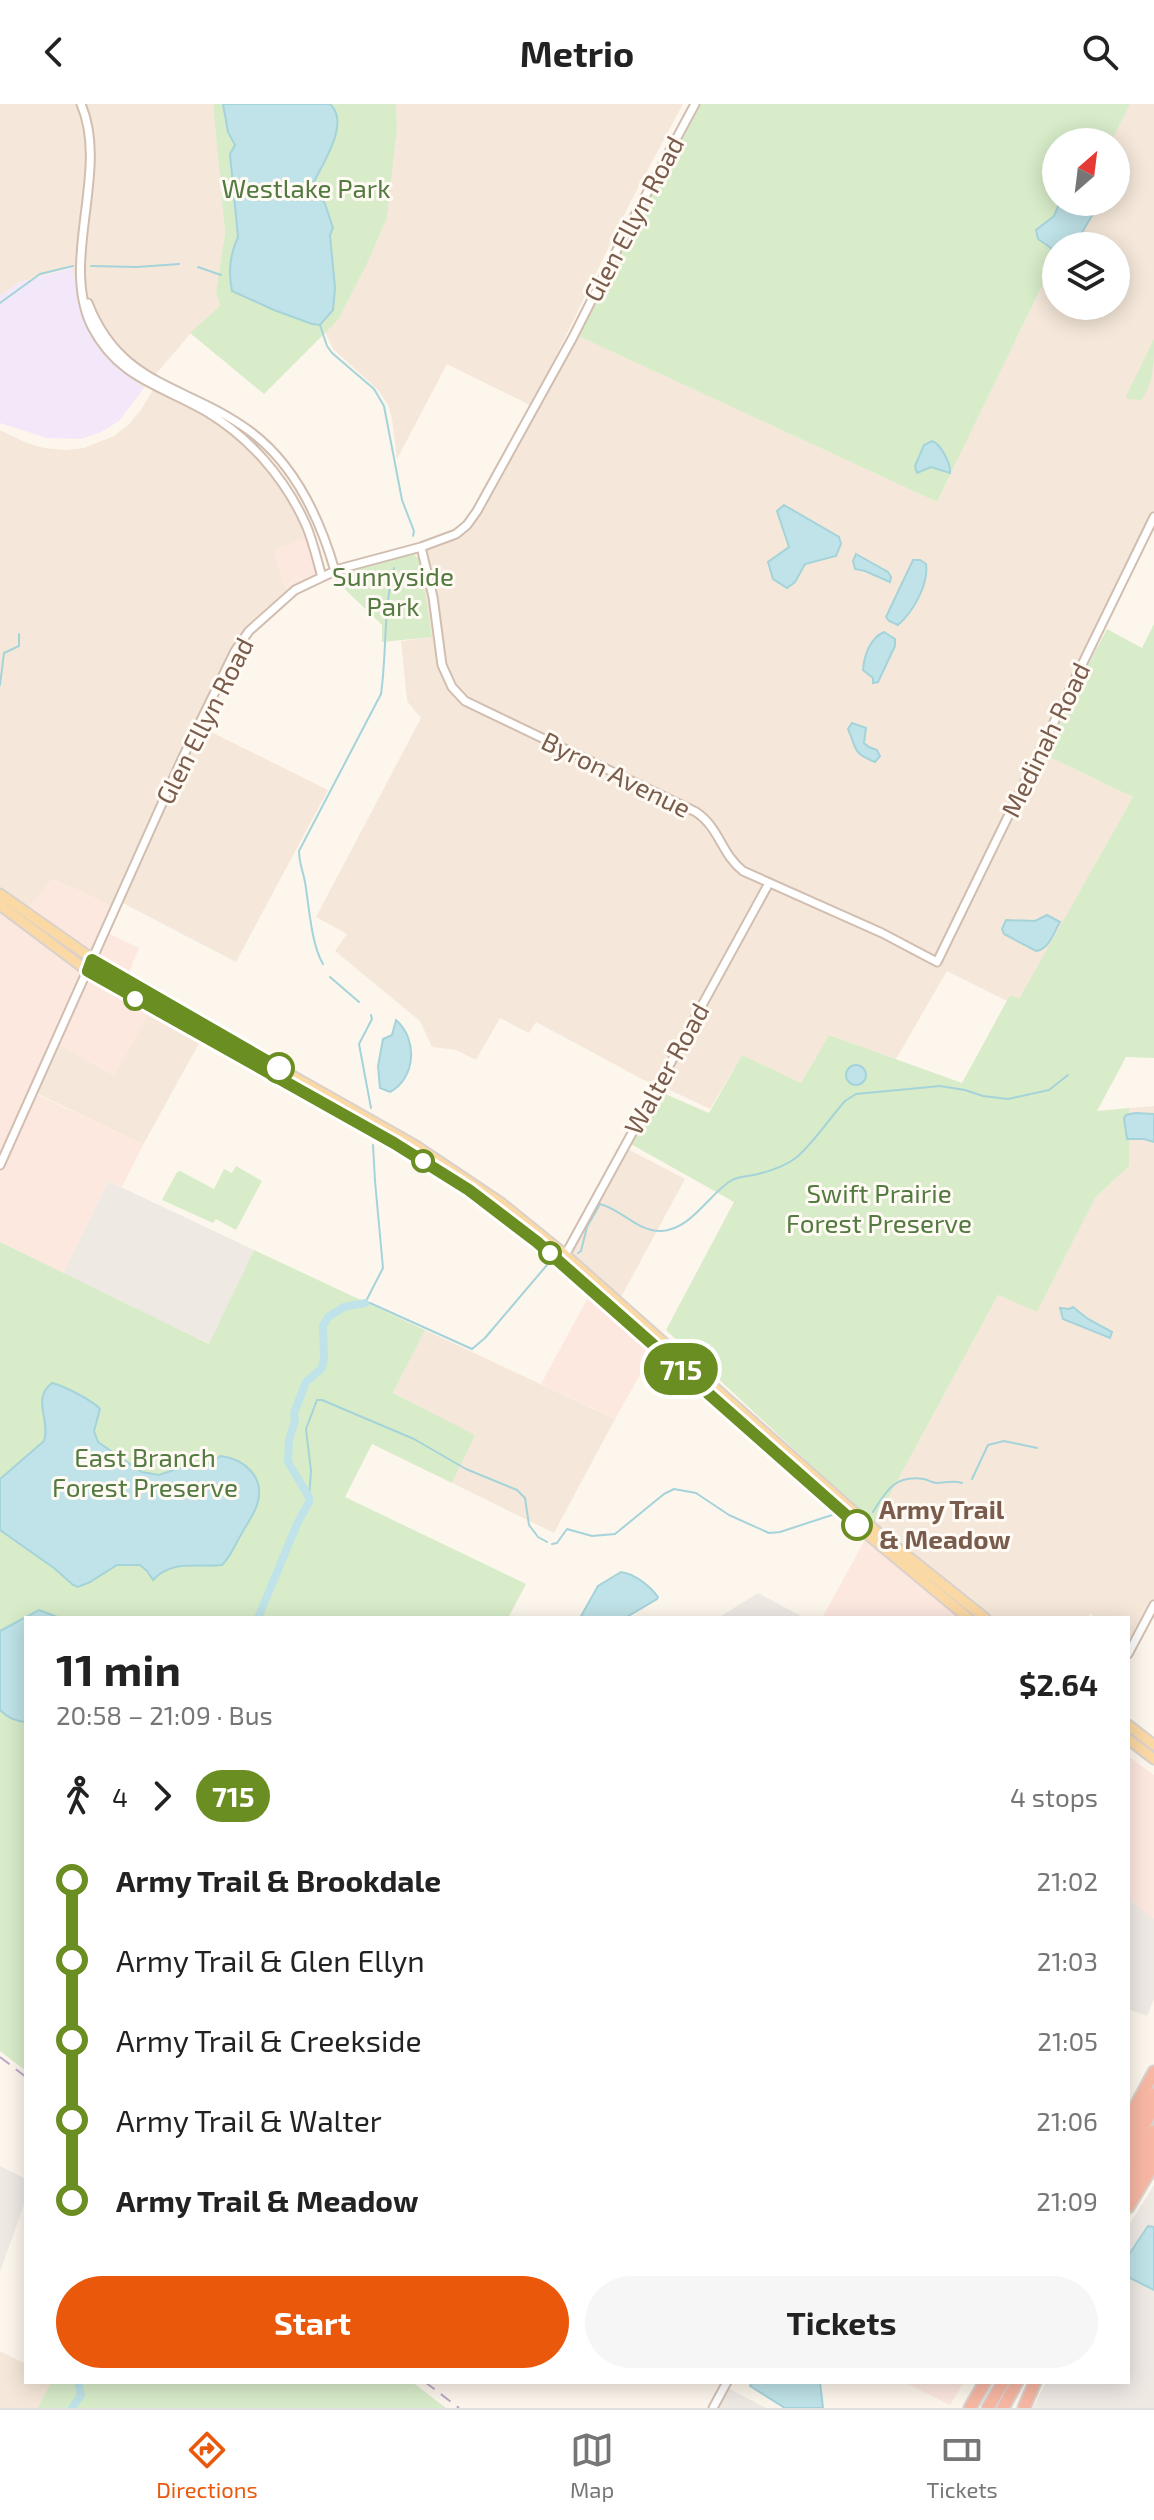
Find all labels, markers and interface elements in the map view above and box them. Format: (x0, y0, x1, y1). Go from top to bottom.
icon: back (32, 30, 76, 74)
icon: search (1078, 30, 1122, 74)
text: Metrio (520, 31, 634, 74)
north arrow (1042, 128, 1130, 216)
map controls (1042, 128, 1130, 320)
street label: Glen Ellyn Road (576, 130, 689, 306)
park label: Westlake Park (221, 172, 391, 203)
button: layers (1042, 232, 1130, 320)
park label: Sunnyside Park (332, 560, 454, 621)
street label: Glen Ellyn Road (148, 632, 259, 809)
street label: Medinah Road (994, 657, 1095, 822)
street label: Byron Avenue (537, 724, 696, 823)
unlabelled marker (124, 988, 146, 1010)
street label: Walter Road (617, 997, 715, 1139)
unlabelled marker (264, 1053, 294, 1083)
unlabelled marker (412, 1150, 434, 1172)
park label: Swift Prairie Forest Preserve (786, 1177, 972, 1238)
unlabelled marker (539, 1242, 561, 1264)
line badge: 715 (635, 1343, 727, 1395)
text: 715 (660, 1352, 702, 1386)
park label: East Branch Forest Preserve (52, 1441, 238, 1502)
place label: Army Trail & Meadow (879, 1493, 1011, 1554)
marker: Army Trail & Meadow (842, 1510, 872, 1540)
text: 11 min (56, 1642, 181, 1695)
text: $2.64 (1019, 1666, 1098, 1702)
text: 20:58 – 21:09 · Bus (56, 1699, 273, 1730)
icon: walk (56, 1774, 100, 1818)
icon: forward (140, 1774, 184, 1818)
text: 715 (212, 1779, 254, 1813)
text: 4 (112, 1781, 128, 1812)
text: 4 stops (1010, 1781, 1098, 1812)
text: Army Trail & Brookdale (116, 1862, 441, 1898)
text: 21:02 (1037, 1865, 1098, 1896)
text: Army Trail & Glen Ellyn (116, 1942, 425, 1978)
text: 21:03 (1037, 1945, 1098, 1976)
text: Army Trail & Creekside (116, 2022, 422, 2058)
text: 21:05 (1037, 2025, 1098, 2056)
text: Army Trail & Walter (116, 2102, 382, 2138)
text: 21:06 (1036, 2105, 1098, 2136)
text: Army Trail & Meadow (116, 2182, 418, 2218)
text: 21:09 (1036, 2185, 1098, 2216)
button: Start (56, 2276, 569, 2368)
button: Tickets (585, 2276, 1098, 2368)
tab: Directions (156, 2428, 258, 2502)
tab: Map (570, 2428, 614, 2502)
tab: Tickets (927, 2428, 998, 2502)

